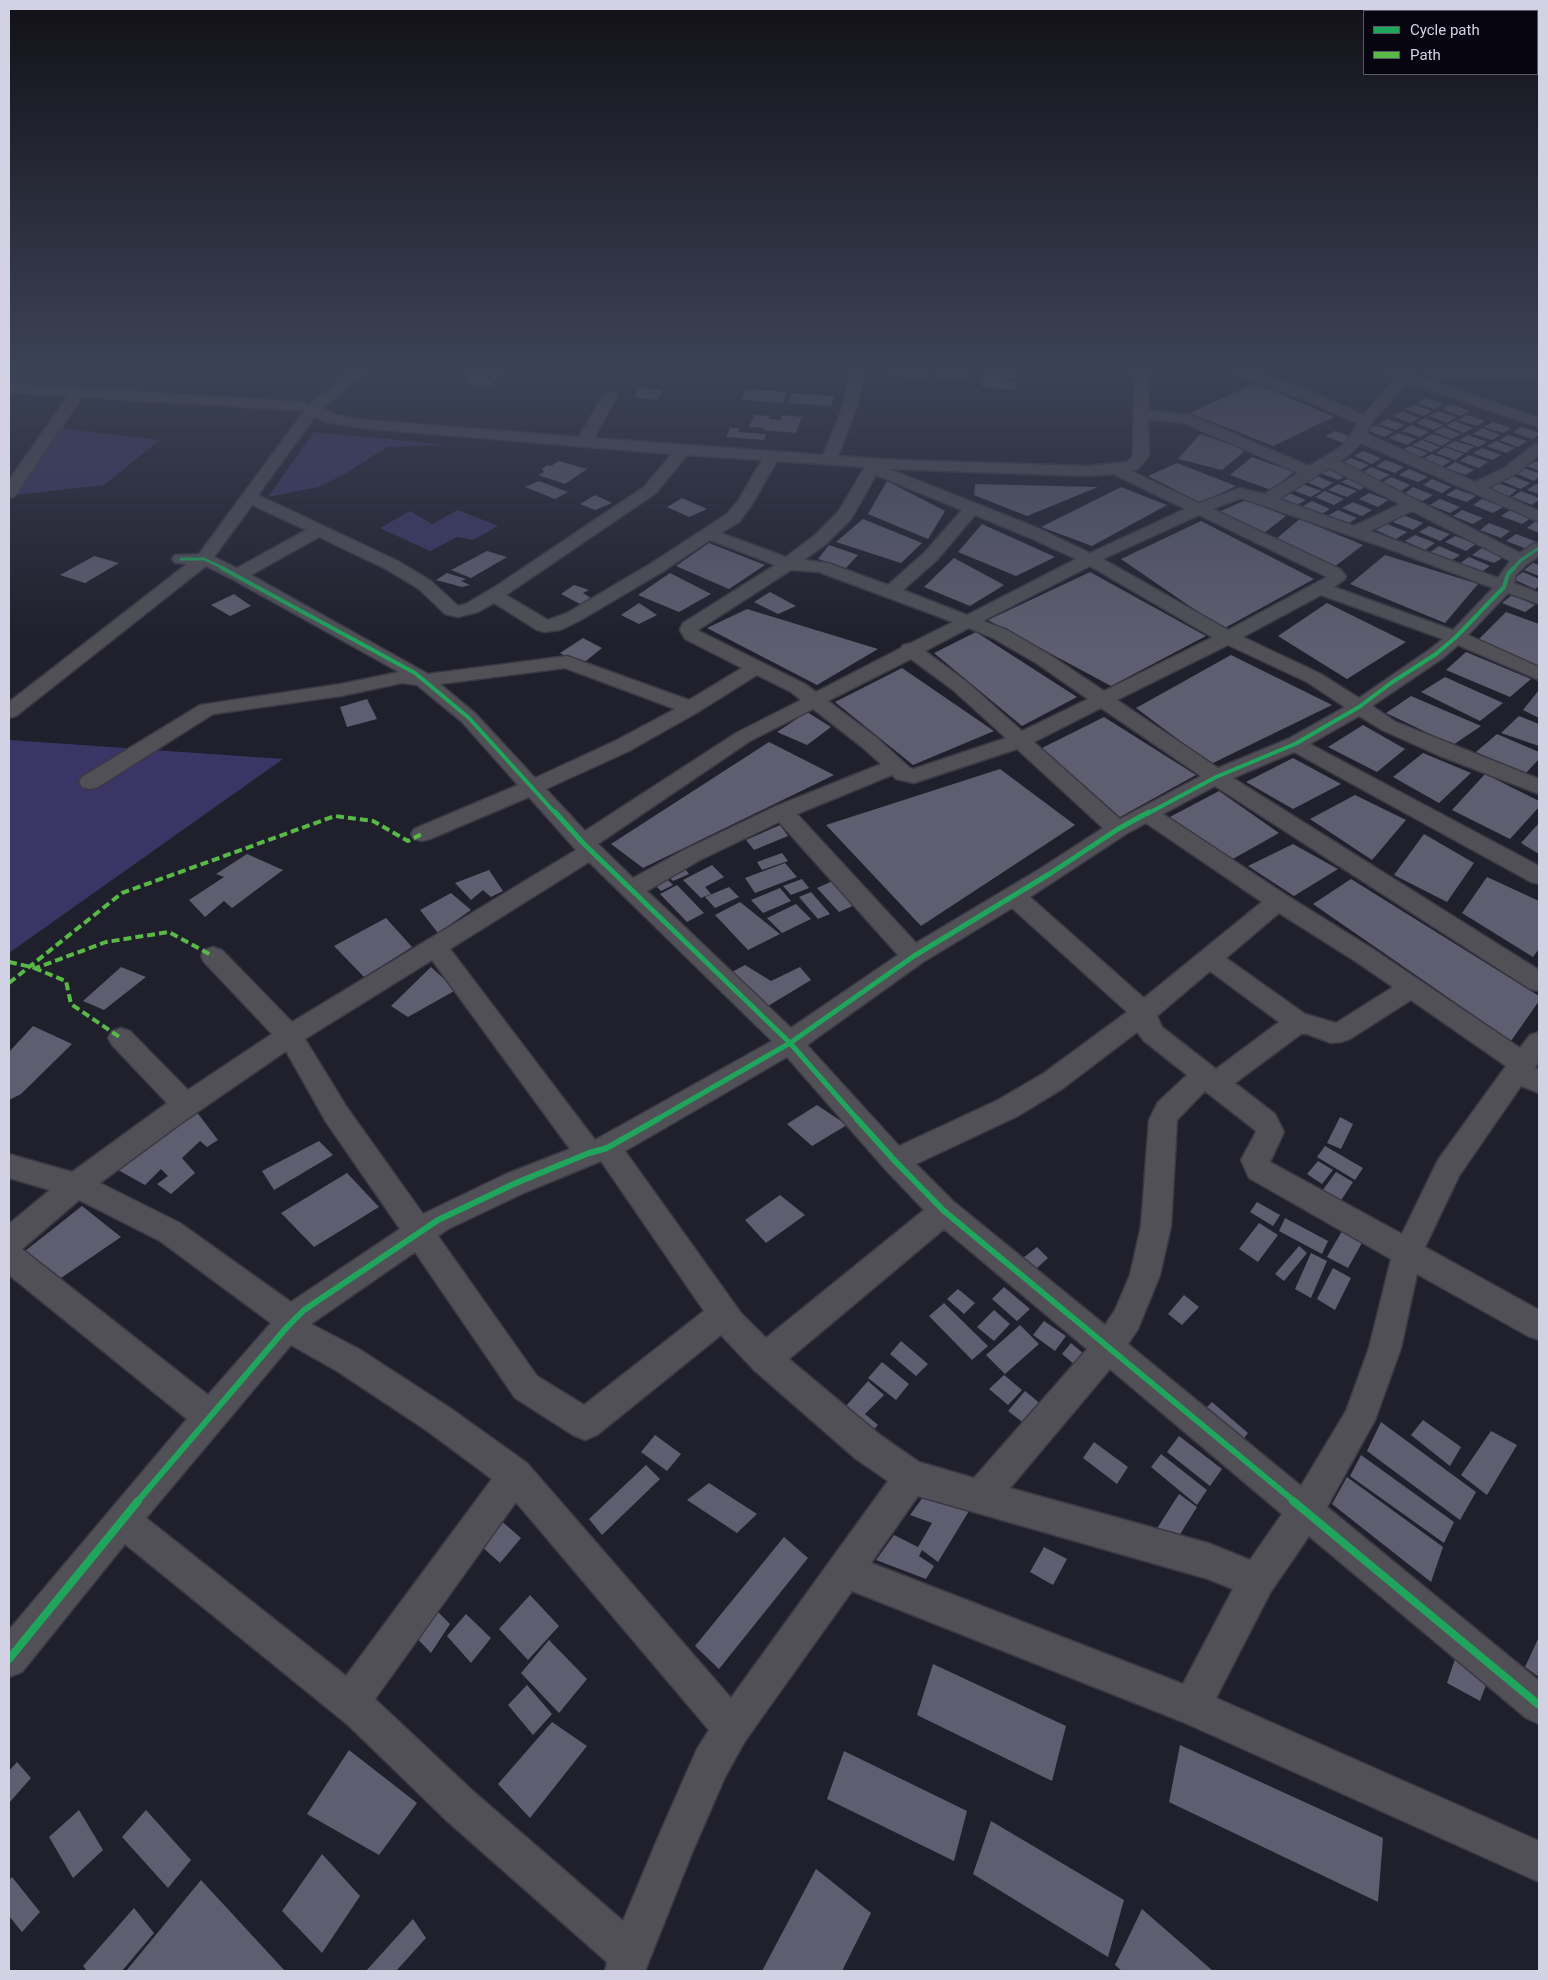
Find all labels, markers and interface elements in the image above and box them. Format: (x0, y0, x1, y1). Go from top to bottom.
legend (1363, 10, 1538, 75)
text: Cycle path (1410, 21, 1480, 39)
text: Path (1410, 46, 1441, 64)

